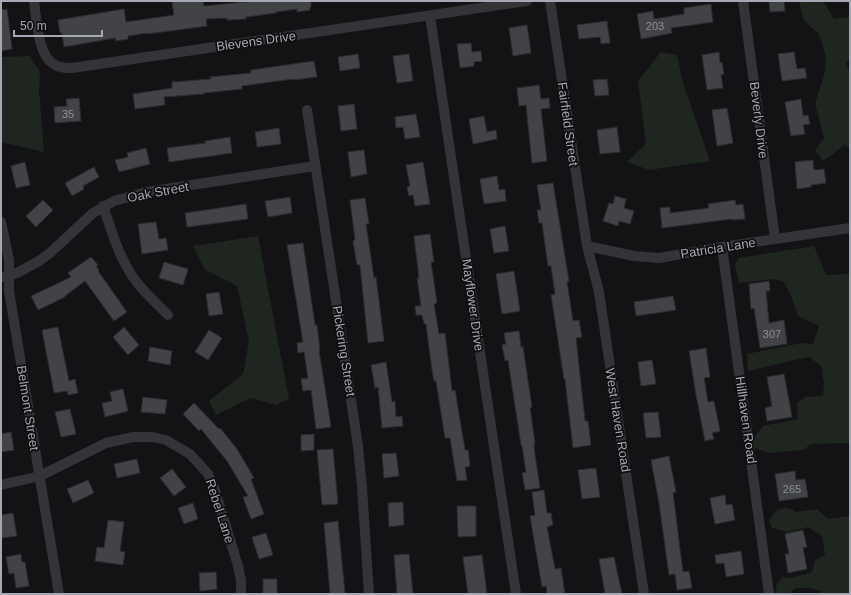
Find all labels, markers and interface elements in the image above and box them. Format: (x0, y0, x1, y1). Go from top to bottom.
scale bar (14, 12, 102, 38)
text: 50 m (20, 19, 47, 33)
house number: 203 (646, 20, 664, 32)
street label: Blevens Drive (215, 28, 297, 54)
street label: Fairfield Street (555, 81, 581, 167)
street label: Beverly Drive (747, 81, 771, 159)
house number: 35 (62, 108, 74, 120)
street label: Oak Street (126, 179, 190, 205)
street label: Patricia Lane (679, 235, 757, 261)
street label: Mayflower Drive (459, 258, 487, 352)
street label: Pickering Street (329, 305, 359, 398)
house number: 307 (763, 328, 781, 340)
street label: Belmont Street (14, 364, 42, 452)
street label: West Haven Road (602, 367, 634, 473)
street label: Hillhaven Road (732, 375, 760, 465)
street label: Rebel Lane (203, 477, 237, 545)
house number: 265 (783, 483, 801, 495)

